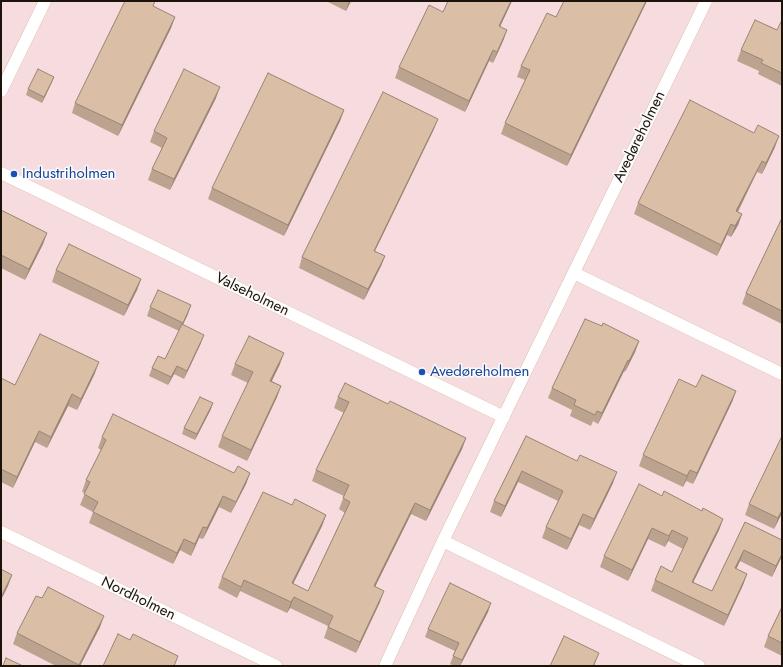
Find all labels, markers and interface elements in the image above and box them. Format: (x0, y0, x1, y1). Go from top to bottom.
street label: Avedøreholmen (610, 88, 670, 186)
place label: Industriholmen (22, 165, 115, 183)
marker: Industriholmen (9, 169, 19, 179)
street label: Valseholmen (212, 269, 292, 321)
place label: Avedøreholmen (430, 363, 529, 381)
marker: Avedøreholmen (417, 367, 427, 377)
street label: Nordholmen (98, 573, 178, 625)

